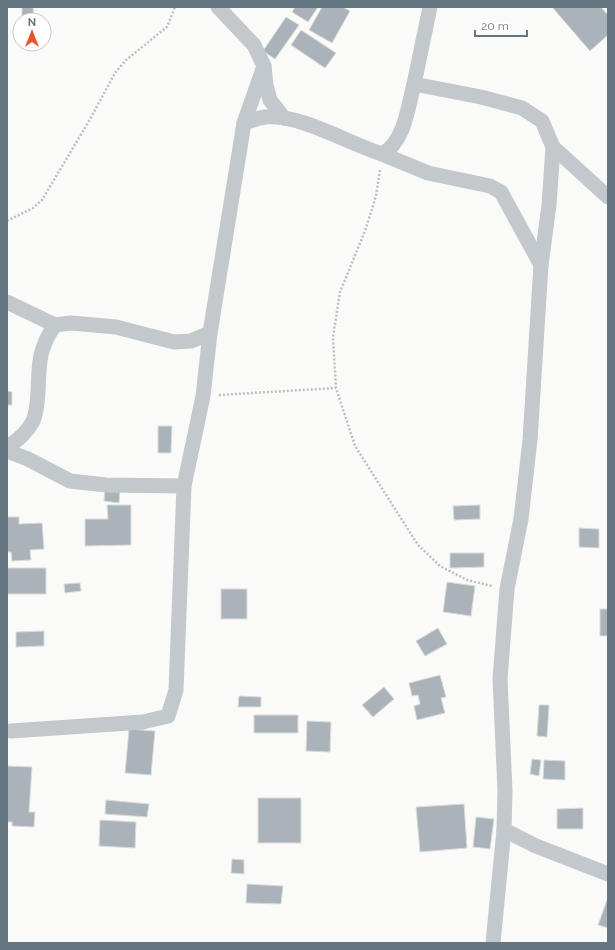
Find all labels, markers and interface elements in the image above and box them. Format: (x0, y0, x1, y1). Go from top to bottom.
north arrow (12, 12, 52, 52)
scale bar (475, 12, 527, 38)
text: N (28, 16, 36, 29)
text: 20 m (481, 19, 509, 33)

